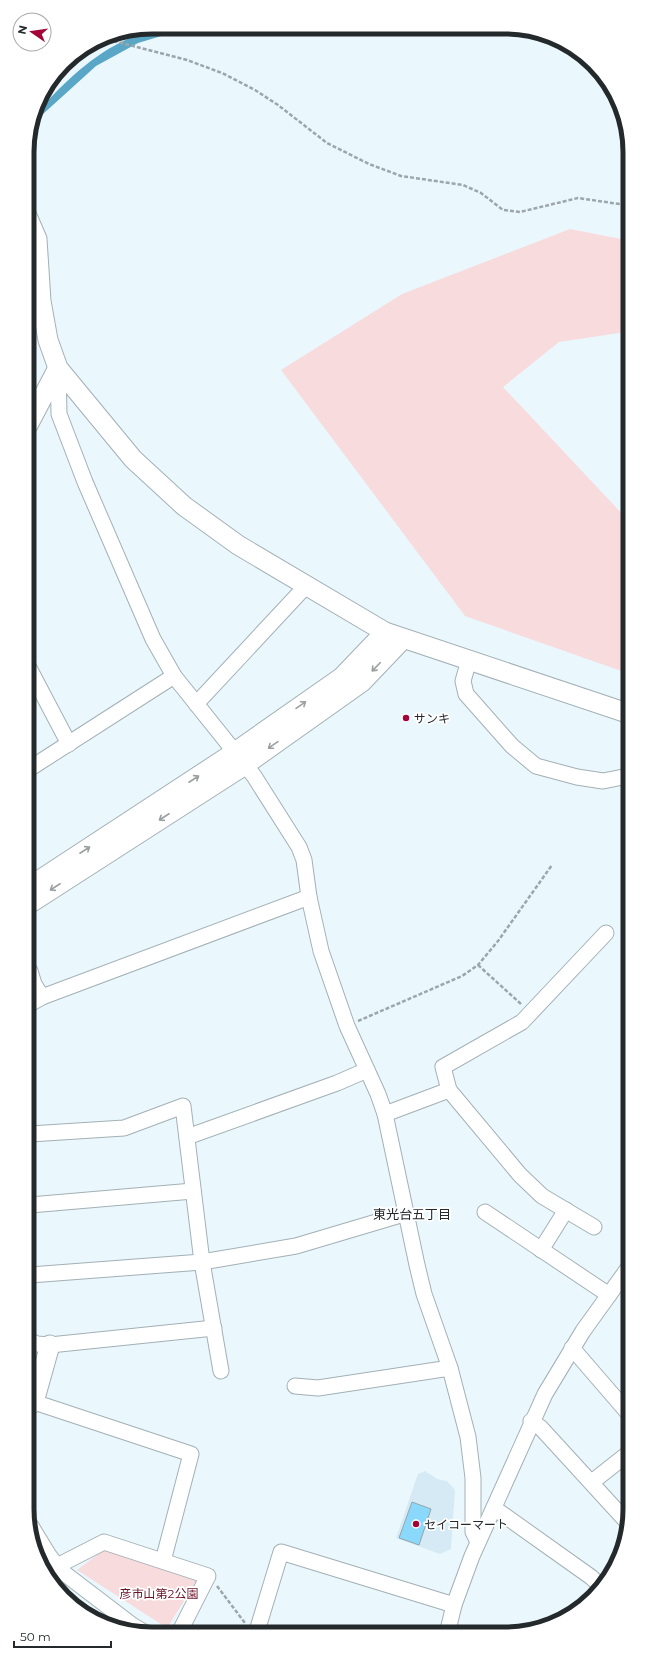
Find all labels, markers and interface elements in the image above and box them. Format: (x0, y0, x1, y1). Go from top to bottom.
north arrow (12, 12, 52, 52)
text: N (14, 24, 30, 36)
one-way arrow (372, 662, 381, 672)
one-way arrow (296, 701, 307, 709)
place label: サンキ (414, 711, 450, 726)
marker: サンキ (401, 713, 411, 723)
one-way arrow (268, 741, 279, 749)
one-way arrow (188, 774, 200, 782)
one-way arrow (159, 813, 170, 821)
one-way arrow (80, 846, 91, 854)
one-way arrow (49, 884, 61, 892)
district label: 東光台五丁目 (373, 1206, 451, 1222)
place label: セイコーマート (424, 1517, 508, 1532)
marker: セイコーマート (411, 1519, 421, 1529)
park label: 彦市山第2公園 (120, 1586, 198, 1601)
scale bar (14, 1623, 111, 1649)
text: 50 m (20, 1629, 51, 1644)

